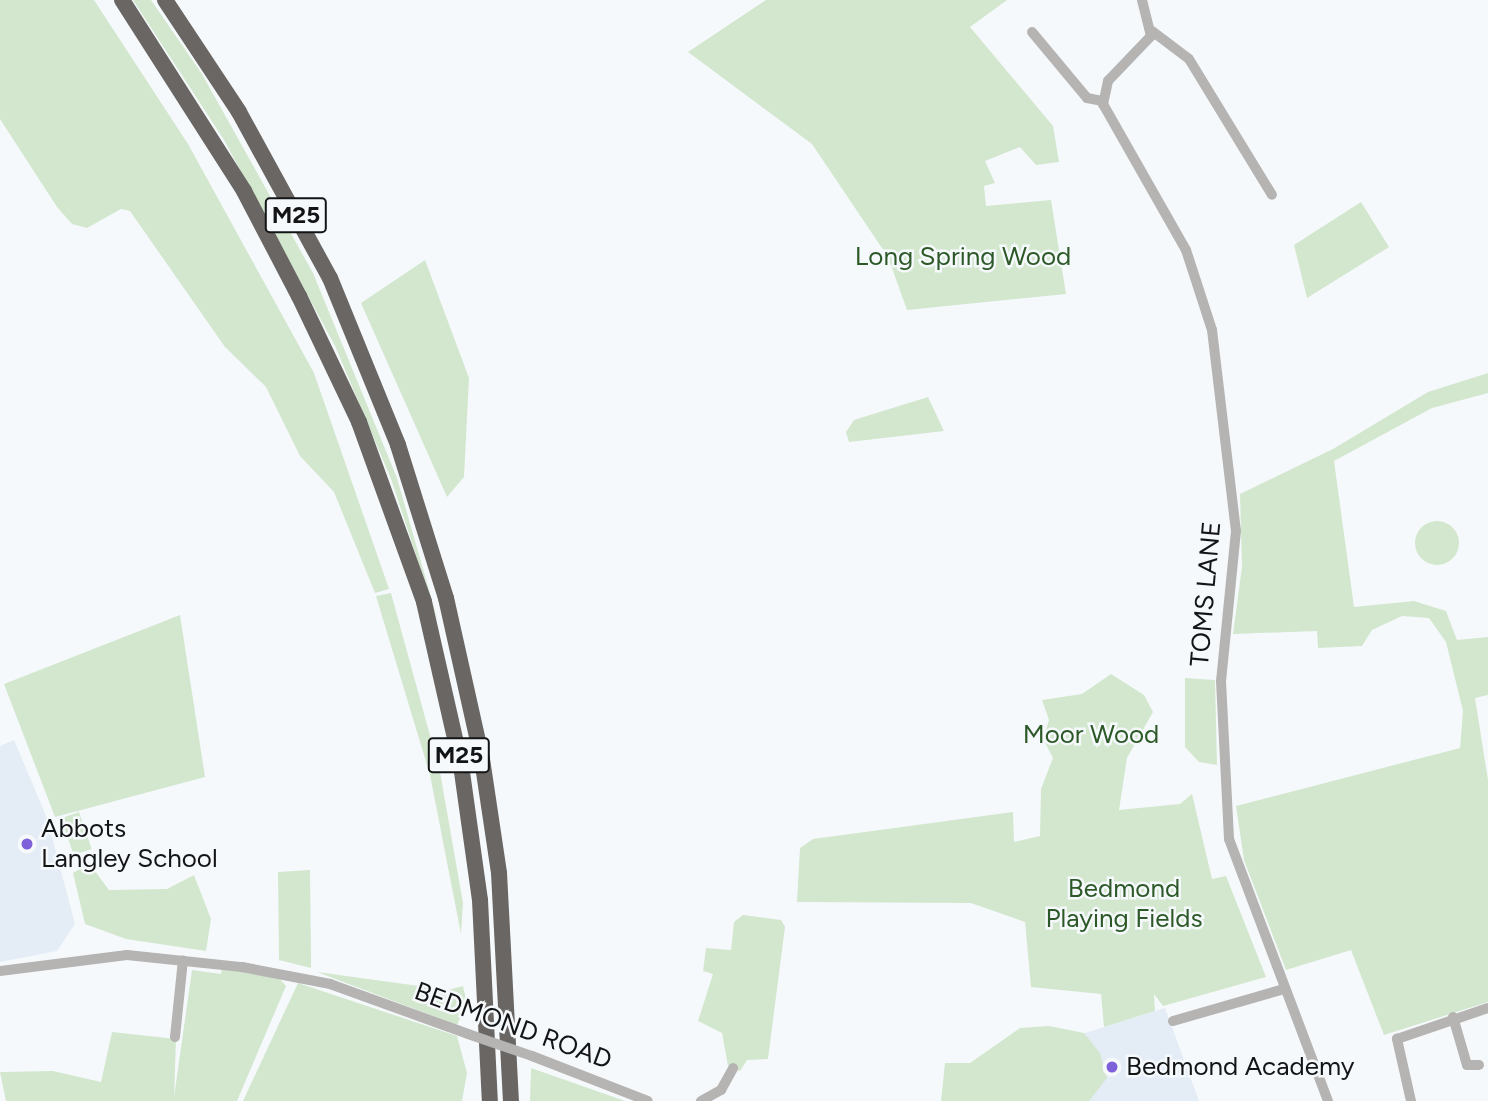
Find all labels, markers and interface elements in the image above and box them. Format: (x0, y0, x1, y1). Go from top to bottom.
road number: M25 (264, 195, 328, 236)
park label: Long Spring Wood (855, 241, 1071, 273)
street label: TOMS LANE (1184, 520, 1228, 668)
park label: Moor Wood (1023, 719, 1159, 751)
road number: M25 (428, 734, 490, 776)
place label: Abbots Langley School (41, 813, 218, 874)
marker: Abbots Langley School (19, 836, 35, 852)
park label: Bedmond Playing Fields (1045, 873, 1203, 934)
street label: BEDMOND ROAD (410, 976, 616, 1076)
place label: Bedmond Academy (1126, 1051, 1354, 1083)
marker: Bedmond Academy (1104, 1059, 1120, 1075)

